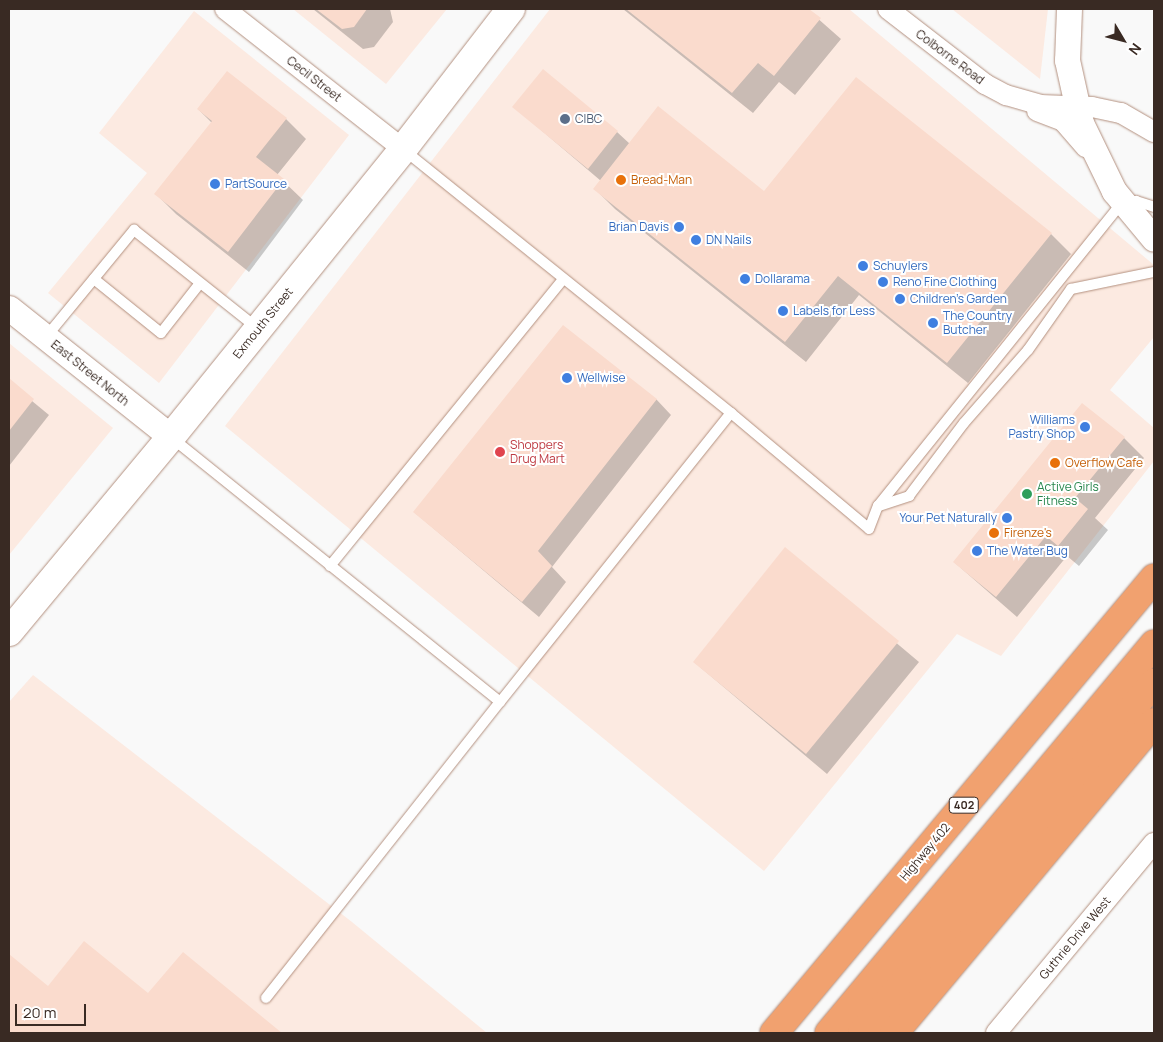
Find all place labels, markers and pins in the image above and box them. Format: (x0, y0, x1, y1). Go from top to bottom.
place label: CIBC (575, 112, 602, 126)
marker: CIBC (559, 113, 571, 125)
place label: Bread-Man (631, 173, 692, 187)
marker: Bread-Man (615, 174, 627, 186)
place label: PartSource (225, 177, 287, 191)
marker: PartSource (209, 178, 221, 190)
place label: Brian Davis (609, 220, 669, 234)
marker: Brian Davis (673, 221, 685, 233)
place label: DN Nails (706, 233, 751, 247)
marker: DN Nails (690, 234, 702, 246)
place label: Schuylers (873, 259, 928, 273)
marker: Schuylers (857, 260, 869, 272)
place label: Dollarama (755, 272, 810, 286)
marker: Dollarama (739, 273, 751, 285)
place label: Reno Fine Clothing (893, 275, 997, 289)
marker: Reno Fine Clothing (877, 276, 889, 288)
place label: Children's Garden (910, 292, 1007, 306)
marker: Children's Garden (894, 293, 906, 305)
place label: Labels for Less (793, 304, 875, 318)
marker: Labels for Less (777, 305, 789, 317)
place label: The Country Butcher (943, 309, 1012, 337)
marker: The Country Butcher (927, 317, 939, 329)
place label: Wellwise (577, 371, 625, 385)
marker: Wellwise (561, 372, 573, 384)
place label: Williams Pastry Shop (1009, 413, 1075, 441)
marker: Williams Pastry Shop (1079, 421, 1091, 433)
place label: Shoppers Drug Mart (510, 438, 565, 466)
marker: Shoppers Drug Mart (494, 446, 506, 458)
place label: Overflow Cafe (1065, 456, 1143, 470)
marker: Overflow Cafe (1049, 457, 1061, 469)
place label: Active Girls Fitness (1037, 480, 1099, 508)
marker: Active Girls Fitness (1021, 488, 1033, 500)
place label: Your Pet Naturally (899, 511, 997, 525)
marker: Your Pet Naturally (1001, 512, 1013, 524)
place label: Firenze's (1004, 526, 1052, 540)
marker: Firenze's (988, 527, 1000, 539)
place label: The Water Bug (987, 544, 1068, 558)
marker: The Water Bug (971, 545, 983, 557)

